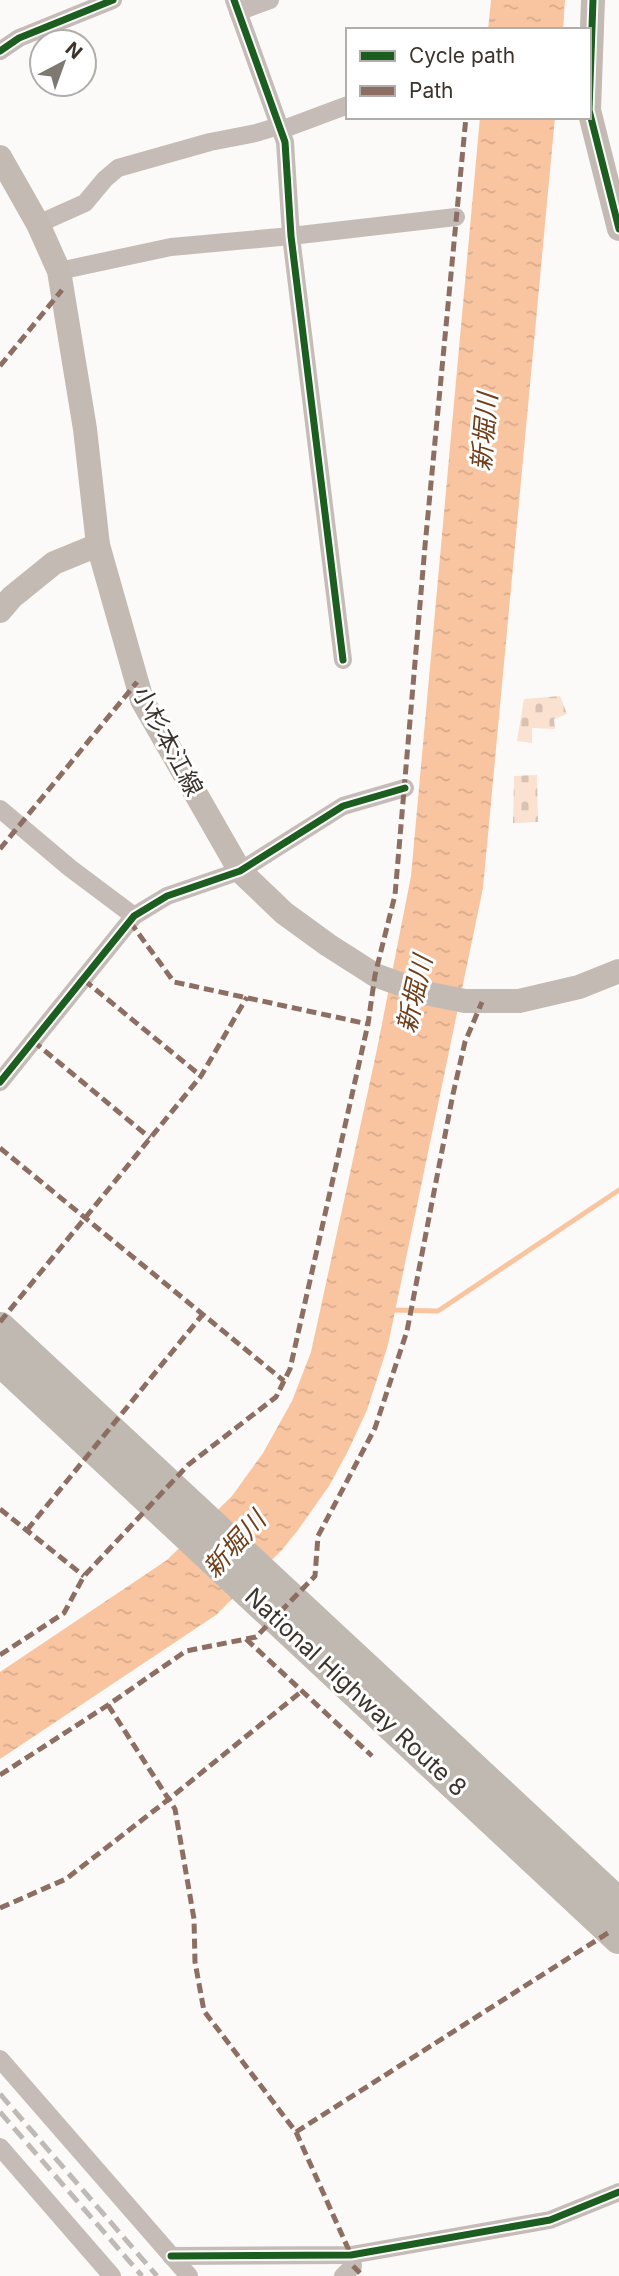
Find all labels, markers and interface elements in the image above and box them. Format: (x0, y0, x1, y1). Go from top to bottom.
north arrow (28, 28, 98, 98)
legend (346, 28, 591, 119)
text: N (61, 37, 87, 64)
text: Cycle path (409, 43, 515, 68)
text: Path (409, 78, 454, 103)
water label: 新堀川 (465, 389, 503, 472)
street label: 小杉本江線 (127, 681, 209, 801)
water label: 新堀川 (390, 950, 439, 1035)
water label: 新堀川 (196, 1502, 274, 1583)
street label: National Highway Route 8 (239, 1582, 473, 1802)

